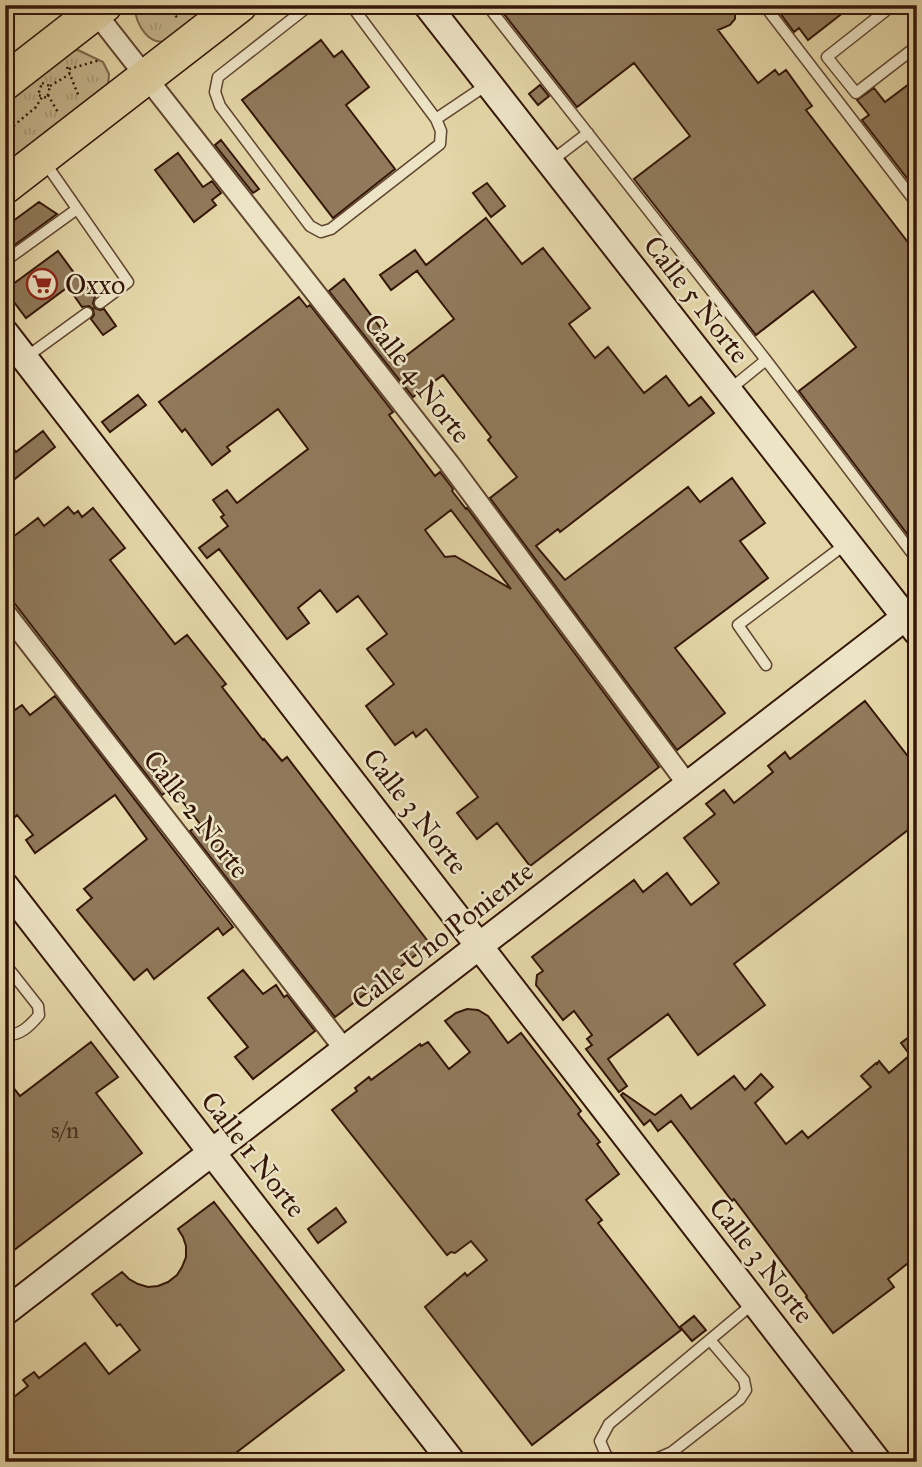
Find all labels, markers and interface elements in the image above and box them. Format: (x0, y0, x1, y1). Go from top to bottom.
street label: Calle 5 Norte (636, 229, 757, 370)
supermarket icon: Oxxo (25, 267, 59, 301)
place label: Oxxo (65, 267, 125, 302)
street label: Calle 4 Norte (356, 307, 479, 450)
street label: Calle 3 Norte (356, 741, 476, 881)
street label: Calle 2 Norte (136, 743, 258, 885)
street label: Calle Uno Poniente (344, 853, 540, 1017)
street label: Calle 1 Norte (194, 1084, 314, 1224)
house number: s/n (51, 1115, 79, 1145)
street label: Calle 3 Norte (702, 1190, 822, 1330)

